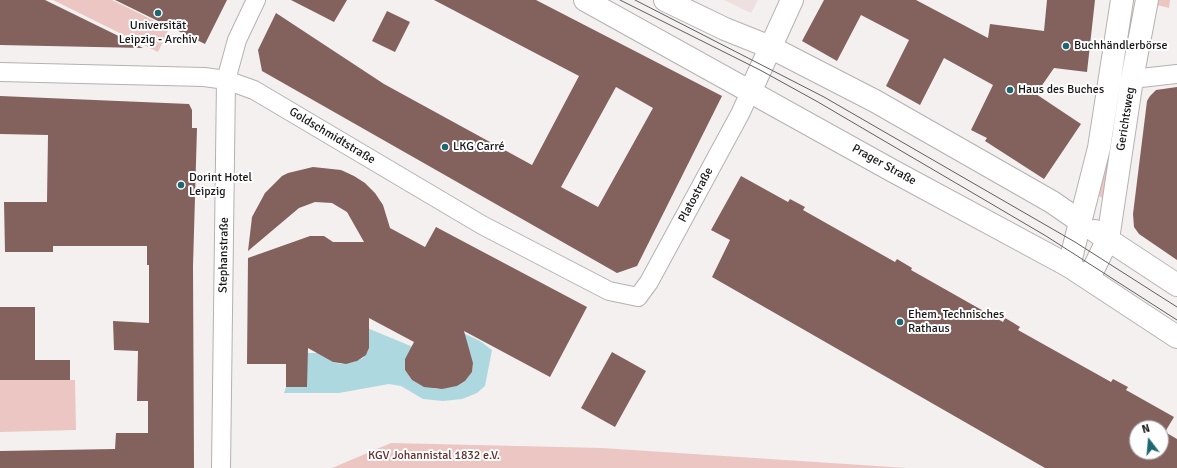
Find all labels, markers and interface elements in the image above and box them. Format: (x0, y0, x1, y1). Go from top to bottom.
marker: Universität Leipzig - Archiv (153, 8, 163, 18)
place label: Universität Leipzig - Archiv (119, 19, 197, 47)
place label: Buchhändlerbörse (1074, 39, 1168, 53)
marker: Buchhändlerbörse (1061, 41, 1071, 51)
place label: Haus des Buches (1018, 83, 1104, 97)
marker: Haus des Buches (1005, 85, 1015, 95)
street label: Gerichtsweg (1114, 86, 1138, 152)
street label: Goldschmidtstraße (286, 105, 378, 167)
place label: LKG Carré (453, 140, 504, 154)
street label: Prager Straße (849, 141, 919, 189)
marker: LKG Carré (440, 142, 450, 152)
street label: Platostraße (676, 165, 716, 225)
place label: Dorint Hotel Leipzig (189, 171, 252, 199)
marker: Dorint Hotel Leipzig (176, 180, 186, 190)
street label: Stephanstraße (216, 217, 232, 293)
place label: Ehem. Technisches Rathaus (908, 308, 1004, 336)
marker: Ehem. Technisches Rathaus (895, 317, 905, 327)
north arrow (1129, 420, 1169, 460)
text: N (1140, 422, 1151, 436)
park label: KGV Johannistal 1832 e.V. (368, 449, 500, 463)

